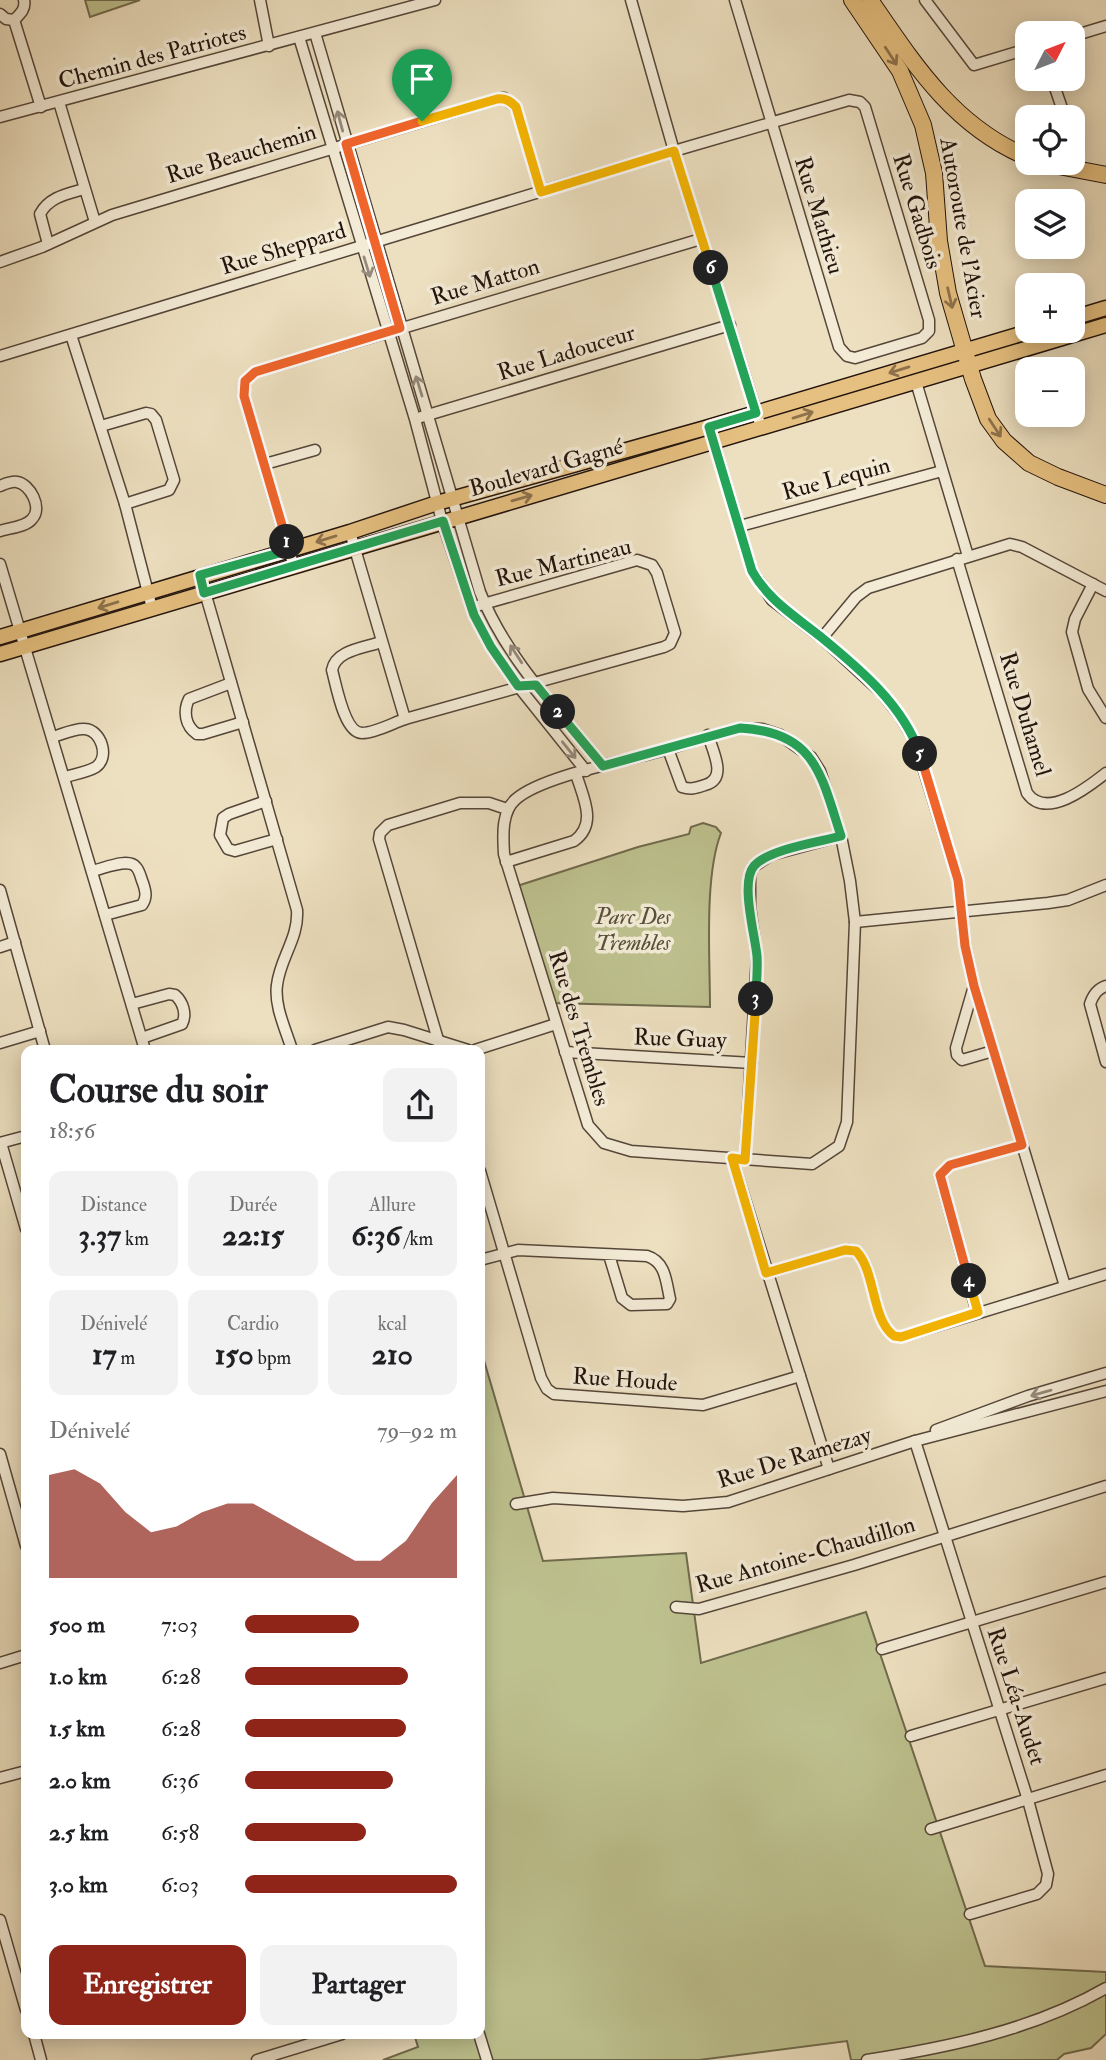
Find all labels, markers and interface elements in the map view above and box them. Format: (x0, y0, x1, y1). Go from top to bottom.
street label: Chemin des Patriotes (55, 17, 249, 95)
north arrow (1015, 21, 1085, 91)
map controls (1015, 21, 1085, 427)
one-way arrow (884, 46, 899, 65)
pin (392, 49, 452, 121)
icon: arrive (403, 60, 441, 98)
button: locate (1015, 105, 1085, 175)
one-way arrow (333, 110, 346, 133)
street label: Rue Beauchemin (163, 117, 320, 190)
street label: Autoroute de l'Acier (933, 135, 994, 321)
street label: Rue Gadbois (886, 150, 949, 272)
street label: Rue Mathieu (788, 153, 851, 277)
button: layers (1015, 189, 1085, 259)
street label: Rue Sheppard (217, 216, 350, 282)
pin: 6 (694, 250, 728, 286)
street label: Rue Matton (427, 251, 543, 312)
text: 6 (706, 255, 715, 279)
one-way arrow (362, 256, 374, 278)
button: + (1015, 273, 1085, 343)
one-way arrow (944, 287, 957, 309)
street label: Rue Ladouceur (494, 318, 639, 387)
button: − (1015, 357, 1085, 427)
one-way arrow (888, 364, 910, 377)
one-way arrow (411, 376, 424, 398)
one-way arrow (791, 408, 813, 420)
one-way arrow (987, 418, 1002, 437)
street label: Boulevard Gagné (466, 432, 627, 503)
street label: Rue Lequin (779, 450, 894, 507)
one-way arrow (511, 490, 533, 503)
pin: 1 (270, 524, 304, 560)
text: 1 (283, 529, 290, 553)
street label: Rue Martineau (492, 532, 634, 593)
one-way arrow (315, 533, 337, 546)
one-way arrow (97, 599, 119, 612)
one-way arrow (508, 645, 522, 665)
street label: Rue Duhamel (993, 649, 1058, 780)
pin: 2 (540, 694, 576, 730)
text: 2 (553, 699, 562, 723)
pin: 5 (902, 736, 937, 772)
one-way arrow (561, 740, 577, 758)
text: 5 (915, 741, 924, 765)
park label: Parc Des Trembles (594, 902, 671, 957)
street label: Rue des Trembles (542, 947, 617, 1110)
pin: 3 (738, 982, 774, 1016)
text: 3 (752, 986, 759, 1010)
street label: Rue Guay (633, 1022, 728, 1055)
text: Course du soir (49, 1066, 268, 1114)
button: share (383, 1068, 457, 1142)
text: 18:56 (49, 1116, 95, 1145)
text: Distance (80, 1193, 147, 1217)
text: Durée (229, 1193, 277, 1217)
text: Allure (369, 1193, 416, 1217)
text: 3.37 (78, 1217, 121, 1254)
text: 22:15 (222, 1217, 284, 1254)
text: 6:36 (351, 1217, 401, 1254)
text: km (121, 1227, 149, 1251)
text: /km (401, 1227, 433, 1251)
pin: 4 (951, 1264, 986, 1298)
text: 4 (963, 1268, 974, 1292)
text: Dénivelé (80, 1312, 147, 1336)
text: Cardio (227, 1312, 279, 1336)
text: kcal (378, 1312, 407, 1336)
text: 17 (92, 1336, 117, 1373)
text: 150 (215, 1336, 254, 1373)
text: 210 (372, 1336, 413, 1373)
text: m (117, 1346, 135, 1370)
text: bpm (254, 1346, 291, 1370)
street label: Rue Houde (572, 1361, 679, 1398)
one-way arrow (1030, 1387, 1052, 1400)
text: Dénivelé (49, 1416, 130, 1445)
text: 79–92 m (377, 1416, 457, 1445)
street label: Rue De Ramezay (714, 1420, 876, 1495)
street label: Rue Antoine-Chaudillon (692, 1509, 918, 1600)
text: 500 m (49, 1610, 105, 1639)
text: 7:03 (161, 1610, 198, 1639)
street label: Rue Léa-Audet (981, 1624, 1052, 1769)
text: 1.0 km (49, 1662, 107, 1691)
text: 6:28 (161, 1662, 201, 1691)
text: 1.5 km (49, 1714, 105, 1743)
text: 6:28 (161, 1714, 201, 1743)
text: 2.0 km (49, 1766, 111, 1795)
text: 6:36 (161, 1766, 199, 1795)
text: 2.5 km (49, 1818, 109, 1847)
text: 6:58 (161, 1818, 199, 1847)
text: 3.0 km (49, 1870, 108, 1899)
text: 6:03 (161, 1870, 199, 1899)
button: Enregistrer (49, 1945, 246, 2025)
button: Partager (260, 1945, 457, 2025)

